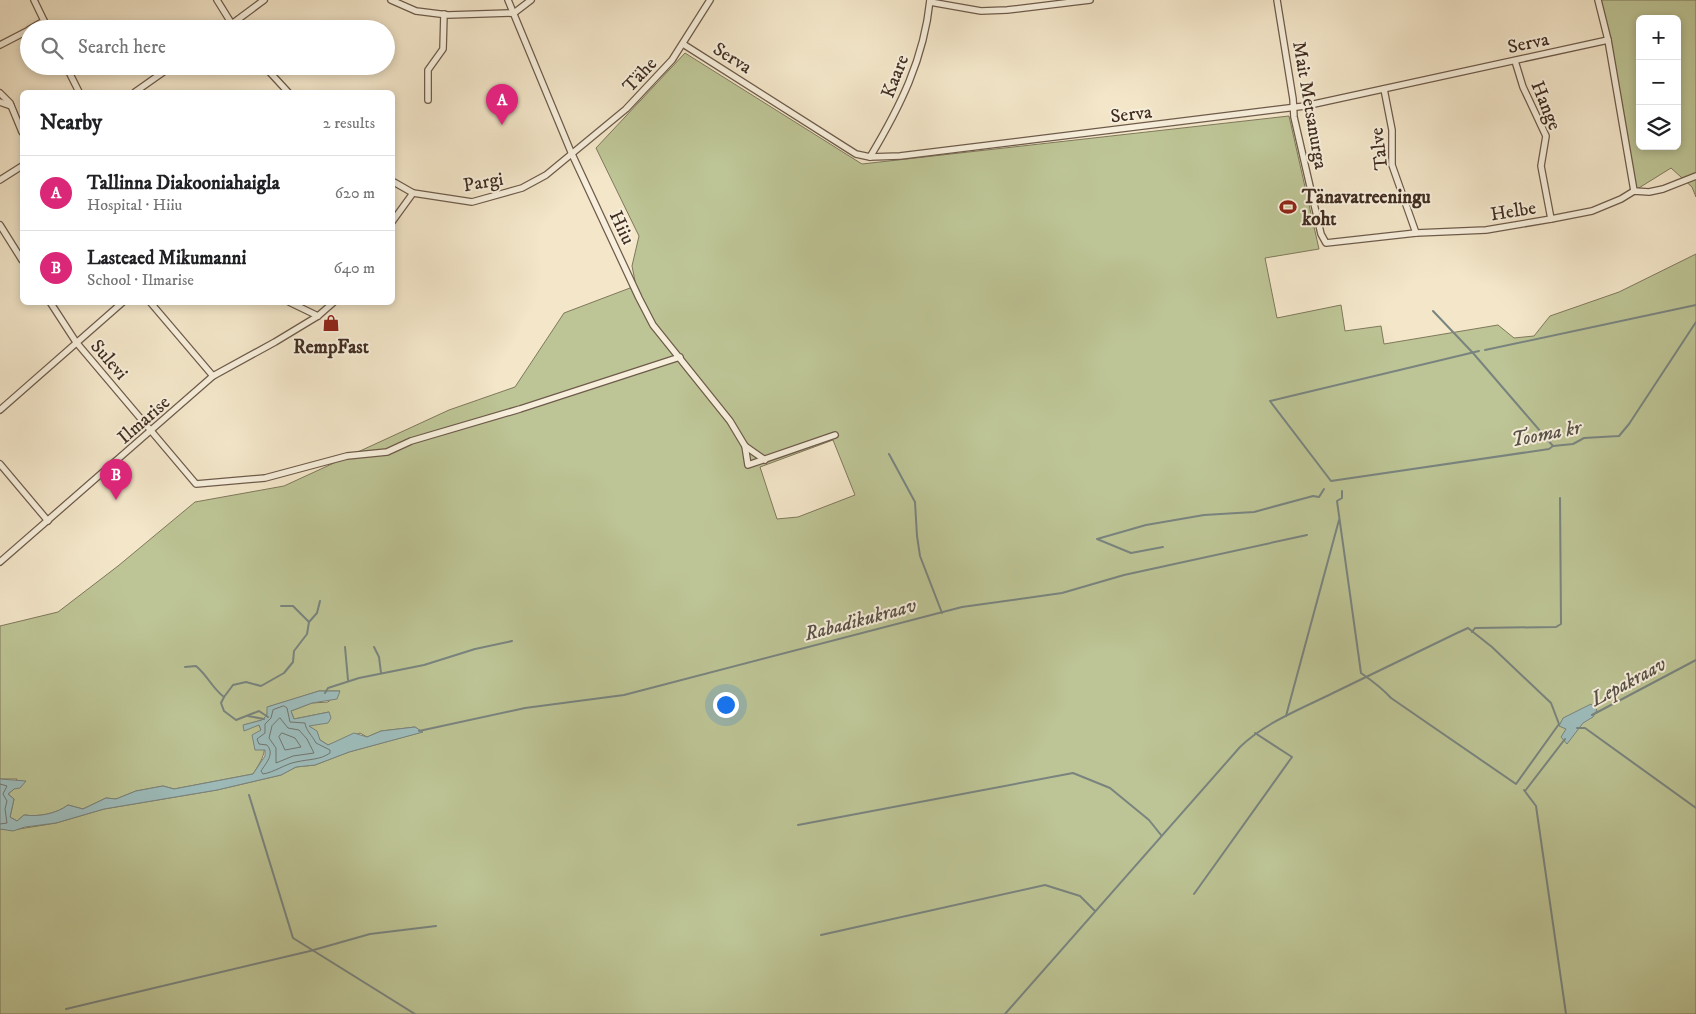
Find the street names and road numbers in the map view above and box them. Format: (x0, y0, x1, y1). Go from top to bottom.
street label: Serva (1506, 28, 1551, 59)
street label: Serva (708, 37, 756, 79)
street label: Mait Metsanurga (1287, 40, 1332, 171)
street label: Tähe (618, 52, 662, 97)
street label: Kaare (877, 52, 914, 101)
street label: Hange (1525, 78, 1566, 134)
street label: Serva (1109, 101, 1153, 128)
street label: Talve (1365, 126, 1393, 171)
street label: Pargi (461, 168, 505, 197)
street label: Helbe (1489, 197, 1538, 226)
street label: Hiiu (604, 207, 639, 248)
street label: Sulevi (85, 335, 133, 385)
street label: Ilmarise (113, 391, 175, 449)

